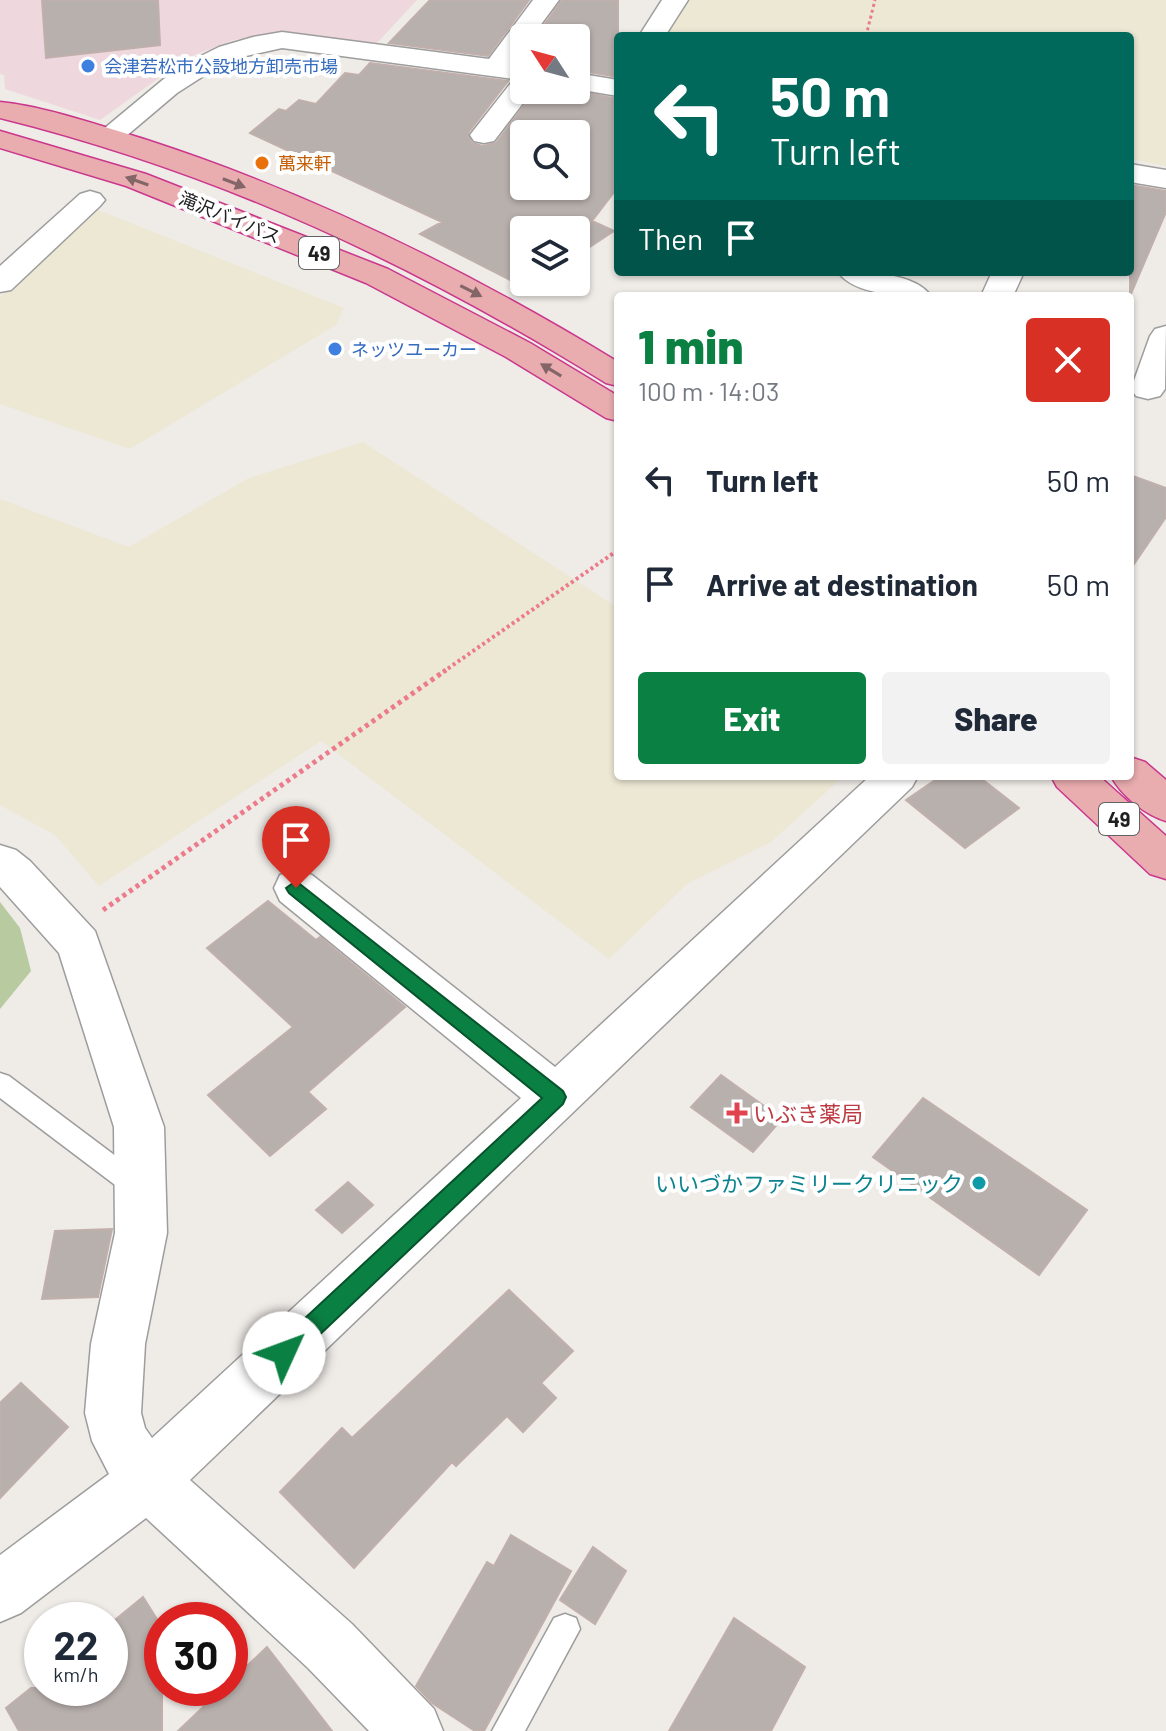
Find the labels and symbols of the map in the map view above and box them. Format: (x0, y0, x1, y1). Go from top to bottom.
north arrow (510, 24, 590, 104)
place label: 会津若松市公設地方卸売市場 (104, 55, 338, 77)
marker: 会津若松市公設地方卸売市場 (79, 57, 97, 75)
place label: 萬来軒 (278, 152, 332, 174)
marker: 萬来軒 (253, 154, 271, 172)
one-way arrow (125, 175, 149, 187)
one-way arrow (223, 177, 247, 190)
street label: 滝沢バイパス (176, 187, 284, 247)
road number: 49 (299, 237, 339, 269)
one-way arrow (459, 284, 482, 297)
place label: ネッツユーカー (351, 338, 477, 360)
marker: ネッツユーカー (326, 340, 344, 358)
one-way arrow (540, 364, 562, 378)
road number: 49 (1099, 803, 1139, 835)
pin (262, 806, 330, 888)
place label: いぶき薬局 (753, 1100, 863, 1126)
marker: いぶき薬局 (728, 1104, 746, 1122)
place label: いいづかファミリークリニック (655, 1170, 963, 1196)
marker: いいづかファミリークリニック (970, 1174, 988, 1192)
position arrow (242, 1311, 326, 1395)
speed limit sign: 30 (144, 1602, 248, 1706)

